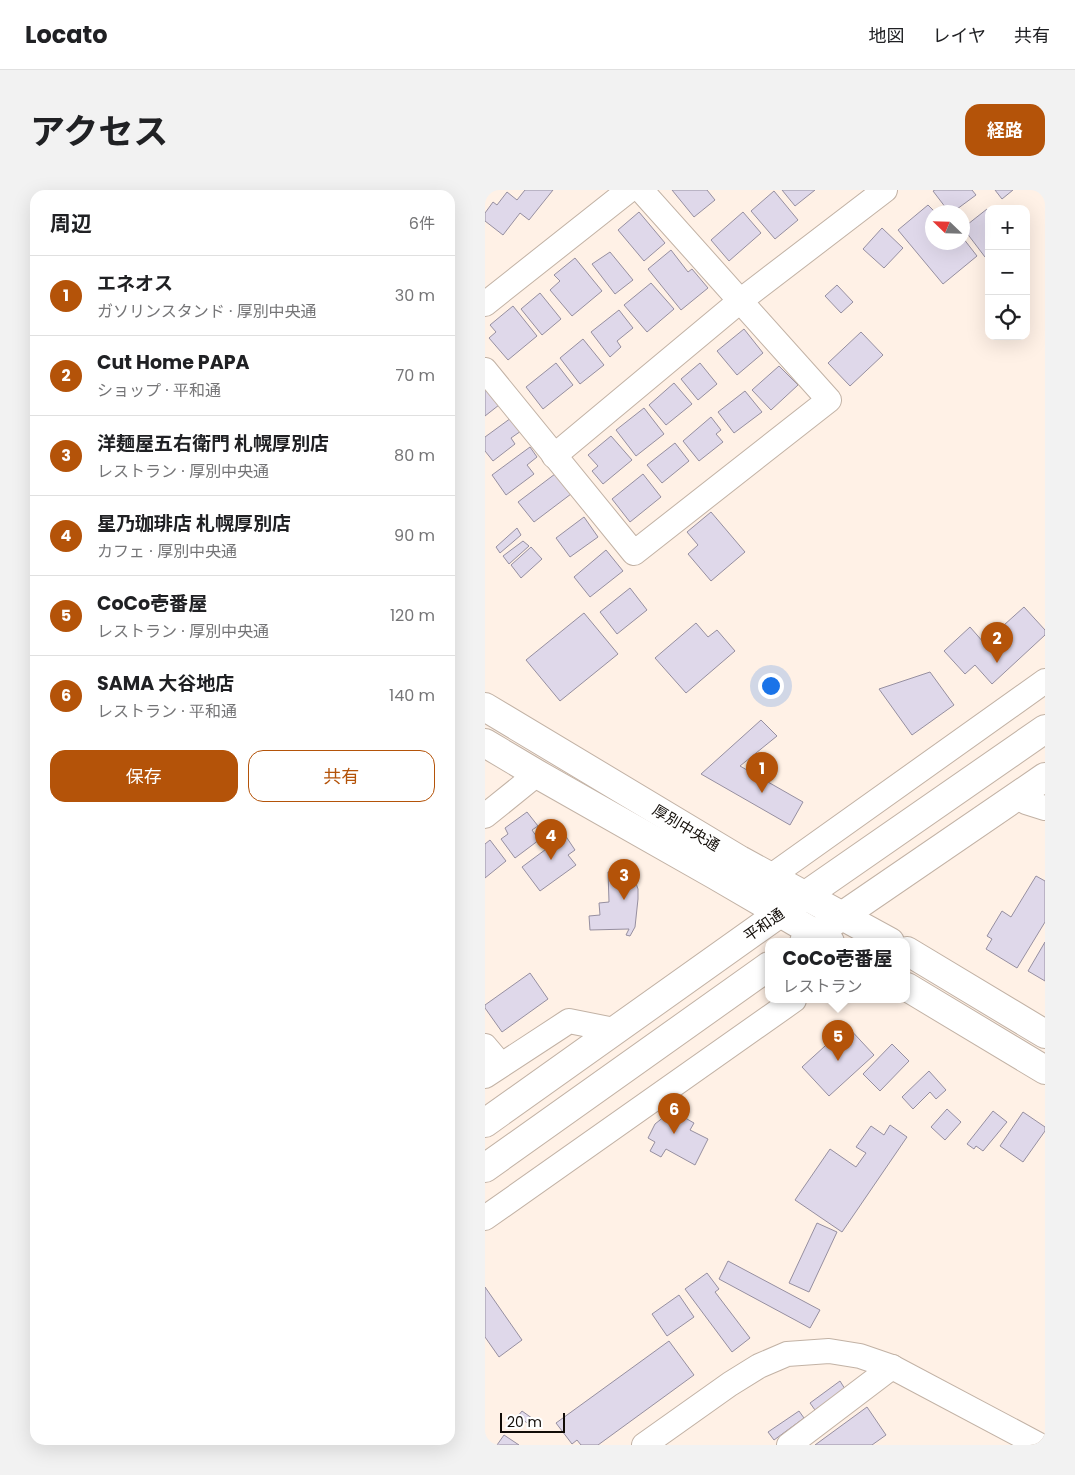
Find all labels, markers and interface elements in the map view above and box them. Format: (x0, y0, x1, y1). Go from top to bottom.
text: Locato (25, 18, 108, 51)
text: 地図 (869, 23, 905, 48)
text: レイヤ (933, 23, 986, 48)
text: 共有 (1014, 23, 1050, 48)
button: 経路 (965, 104, 1045, 156)
text: アクセス (30, 107, 168, 156)
north arrow (925, 205, 970, 250)
map controls (985, 205, 1030, 340)
button: + (985, 205, 1030, 250)
text: 周辺 (50, 209, 92, 238)
text: 6件 (409, 212, 435, 235)
button: − (985, 250, 1030, 295)
text: エネオス (97, 270, 173, 297)
text: 1 (63, 284, 69, 307)
text: 30 m (395, 284, 435, 307)
button: locate (985, 295, 1030, 340)
text: ガソリンスタンド · 厚別中央通 (97, 300, 317, 323)
text: Cut Home PAPA (97, 349, 250, 376)
text: 2 (61, 364, 71, 387)
text: 70 m (395, 364, 435, 387)
text: ショップ · 平和通 (97, 379, 221, 402)
text: 洋麺屋五右衛門 札幌厚別店 (97, 430, 329, 457)
text: 3 (61, 444, 71, 467)
text: 80 m (394, 444, 435, 467)
text: レストラン · 厚別中央通 (97, 460, 269, 483)
text: 星乃珈琲店 札幌厚別店 (97, 510, 291, 537)
text: 4 (61, 524, 71, 547)
text: 90 m (394, 524, 435, 547)
text: カフェ · 厚別中央通 (97, 540, 237, 563)
text: CoCo壱番屋 (97, 590, 207, 617)
text: 5 (61, 604, 71, 627)
text: 120 m (390, 604, 435, 627)
text: レストラン · 厚別中央通 (97, 620, 269, 643)
pin: 2 (981, 622, 1013, 663)
text: SAMA 大谷地店 (97, 670, 234, 697)
your location (758, 673, 784, 699)
text: 6 (61, 684, 71, 707)
text: 140 m (389, 684, 435, 707)
text: レストラン · 平和通 (97, 700, 237, 723)
button: 保存 (50, 750, 238, 802)
button: 共有 (248, 750, 435, 802)
pin: 1 (746, 752, 778, 793)
street label: 厚別中央通 (649, 799, 724, 856)
pin: 4 (535, 819, 567, 860)
pin: 3 (608, 859, 640, 900)
street label: 平和通 (739, 903, 788, 946)
popup (765, 938, 910, 1003)
text: CoCo壱番屋 (782, 945, 893, 972)
text: レストラン (782, 975, 862, 998)
pin: 5 (822, 1020, 854, 1061)
pin: 6 (658, 1093, 690, 1134)
scale bar (500, 1410, 565, 1433)
text: 20 m (507, 1412, 542, 1432)

